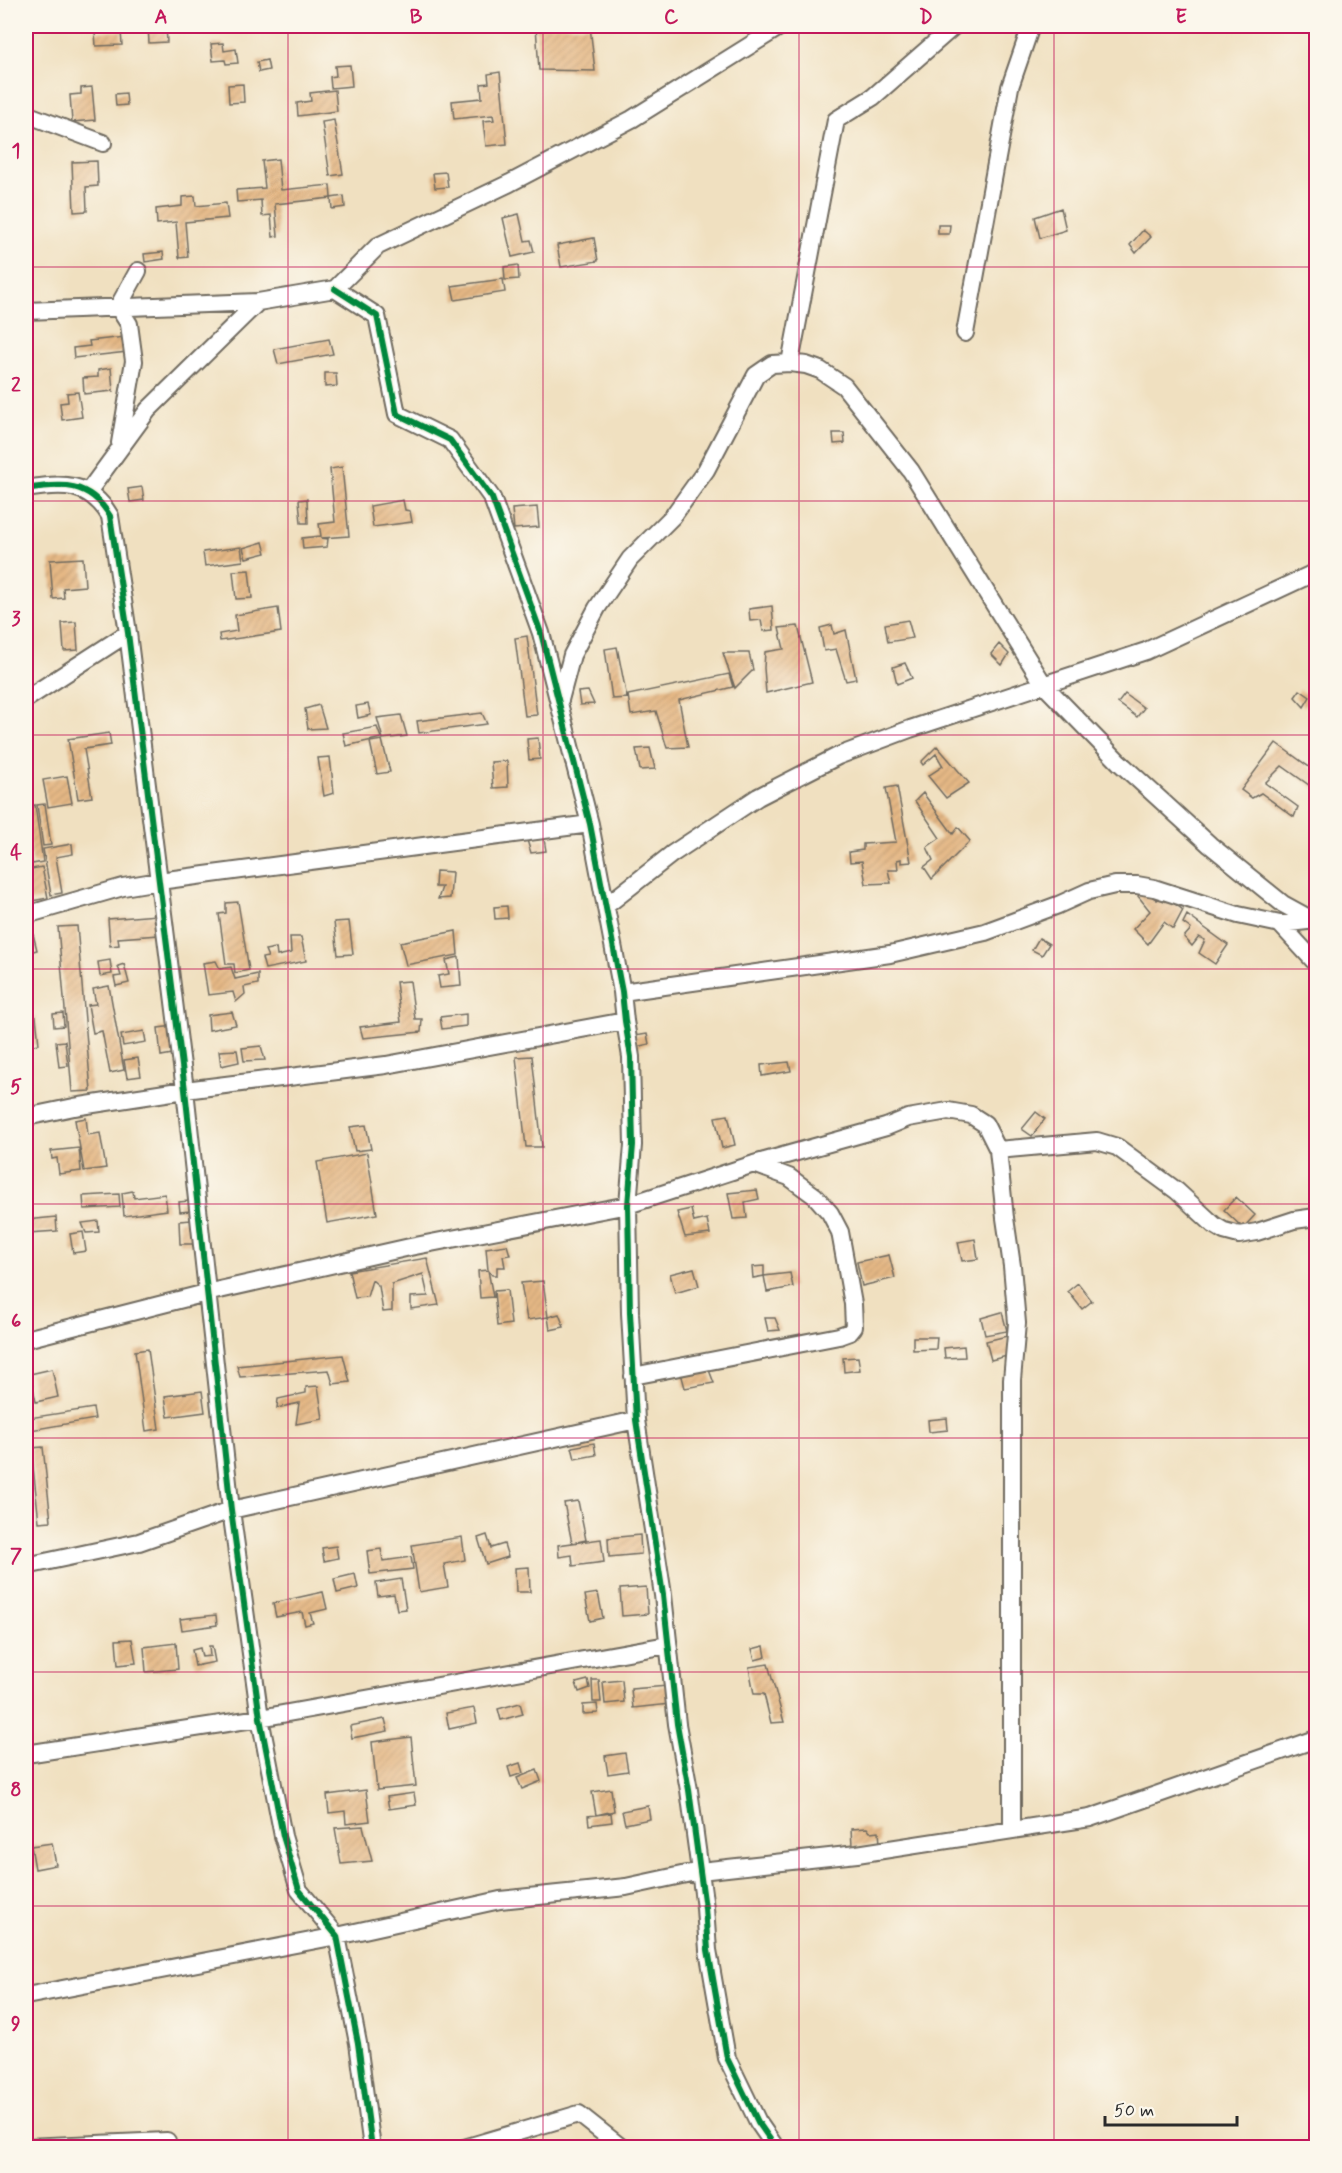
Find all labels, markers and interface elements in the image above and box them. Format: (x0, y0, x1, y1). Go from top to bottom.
text: A (154, 4, 168, 31)
text: B (410, 4, 423, 31)
text: C (664, 4, 679, 31)
text: D (919, 4, 933, 31)
text: E (1175, 4, 1187, 31)
text: 1 (12, 138, 20, 165)
text: 2 (11, 372, 21, 399)
text: 3 (11, 606, 21, 633)
text: 4 (10, 840, 22, 867)
text: 5 (10, 1074, 22, 1101)
text: 6 (11, 1308, 21, 1335)
text: 7 (10, 1543, 22, 1570)
text: 8 (10, 1777, 22, 1804)
text: 9 (11, 2011, 21, 2038)
scale bar (1105, 2089, 1237, 2127)
text: 50 m (1114, 2099, 1154, 2123)

